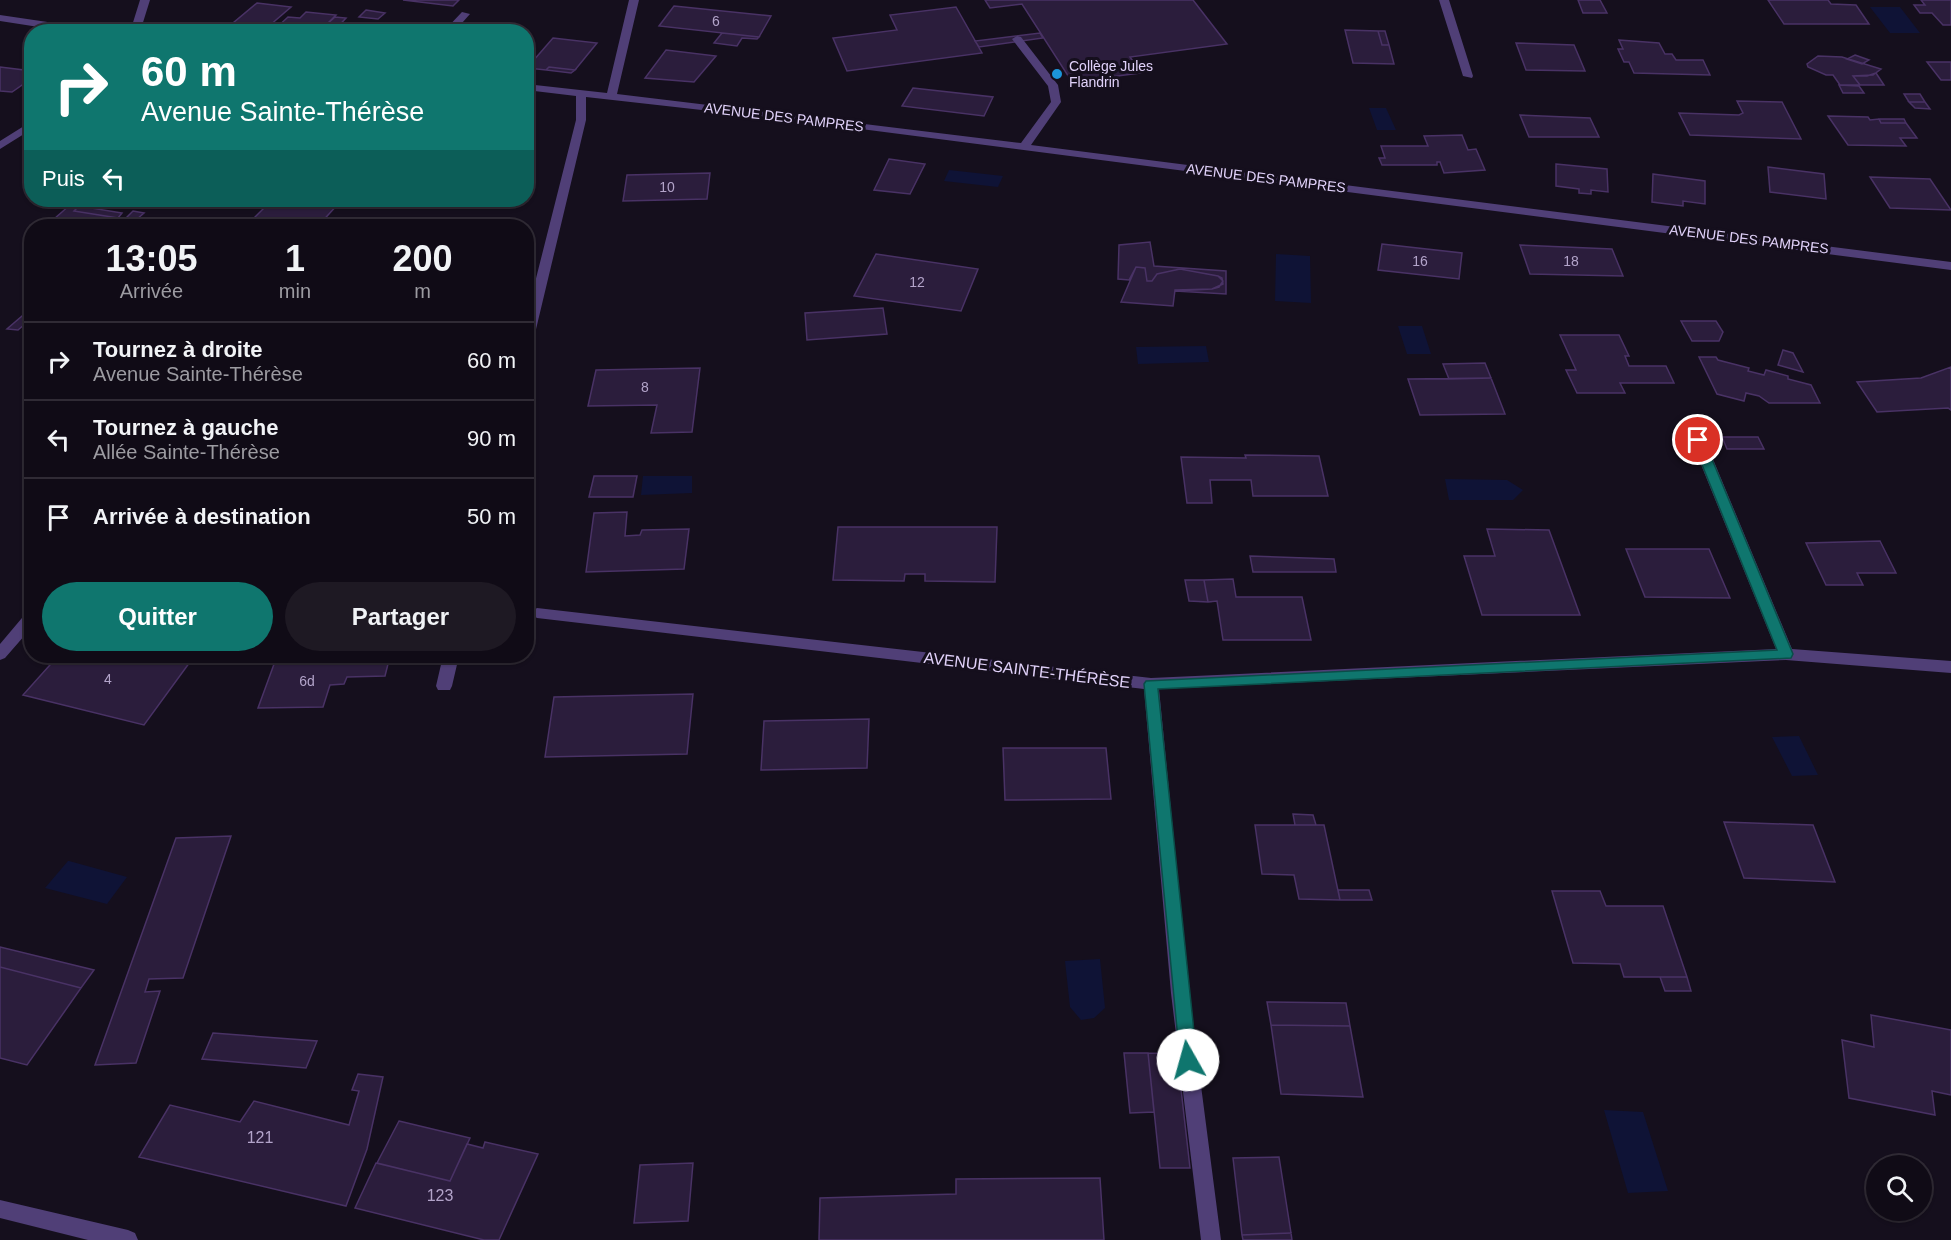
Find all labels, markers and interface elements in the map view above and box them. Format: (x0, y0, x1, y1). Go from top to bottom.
house number: 6 (712, 13, 720, 29)
icon: right (42, 48, 120, 126)
text: 60 m (141, 48, 237, 95)
place label: Collège Jules Flandrin (1069, 58, 1153, 90)
marker: Collège Jules Flandrin (1050, 67, 1064, 81)
text: Avenue Sainte-Thérèse (141, 97, 424, 127)
street label: AVENUE DES PAMPRES (703, 99, 865, 135)
street label: AVENUE DES PAMPRES (1185, 160, 1347, 196)
icon: left (97, 162, 130, 195)
text: Puis (42, 166, 85, 191)
house number: 10 (659, 179, 675, 195)
street label: AVENUE DES PAMPRES (1668, 221, 1830, 257)
text: 13:05 (105, 238, 197, 279)
text: 1 (285, 238, 305, 279)
text: 200 (392, 238, 453, 279)
house number: 16 (1412, 253, 1428, 269)
house number: 18 (1563, 253, 1579, 269)
house number: 12 (909, 274, 925, 290)
text: Arrivée (120, 280, 183, 302)
text: min (279, 280, 311, 302)
text: m (414, 280, 431, 302)
text: Tournez à droite (93, 337, 263, 362)
icon: right (42, 345, 75, 378)
text: 60 m (467, 348, 516, 373)
text: Avenue Sainte-Thérèse (93, 363, 303, 385)
house number: 8 (641, 379, 649, 395)
pin (1672, 414, 1723, 465)
text: Tournez à gauche (93, 415, 278, 440)
icon: left (42, 423, 75, 456)
icon: arrive (1681, 423, 1714, 456)
text: 90 m (467, 426, 516, 451)
text: Allée Sainte-Thérèse (93, 441, 280, 463)
icon: arrive (42, 501, 75, 534)
text: Arrivée à destination (93, 504, 311, 529)
text: 50 m (467, 504, 516, 529)
button: Quitter (42, 582, 273, 651)
button: Partager (285, 582, 516, 651)
street label: AVENUE SAINTE-THÉRÈSE (923, 648, 1131, 691)
house number: 4 (104, 671, 112, 687)
house number: 6d (299, 673, 315, 689)
position arrow (1156, 1028, 1220, 1092)
house number: 121 (247, 1129, 273, 1146)
map controls (1866, 1155, 1932, 1221)
button: search (1866, 1155, 1932, 1221)
house number: 123 (427, 1187, 453, 1204)

